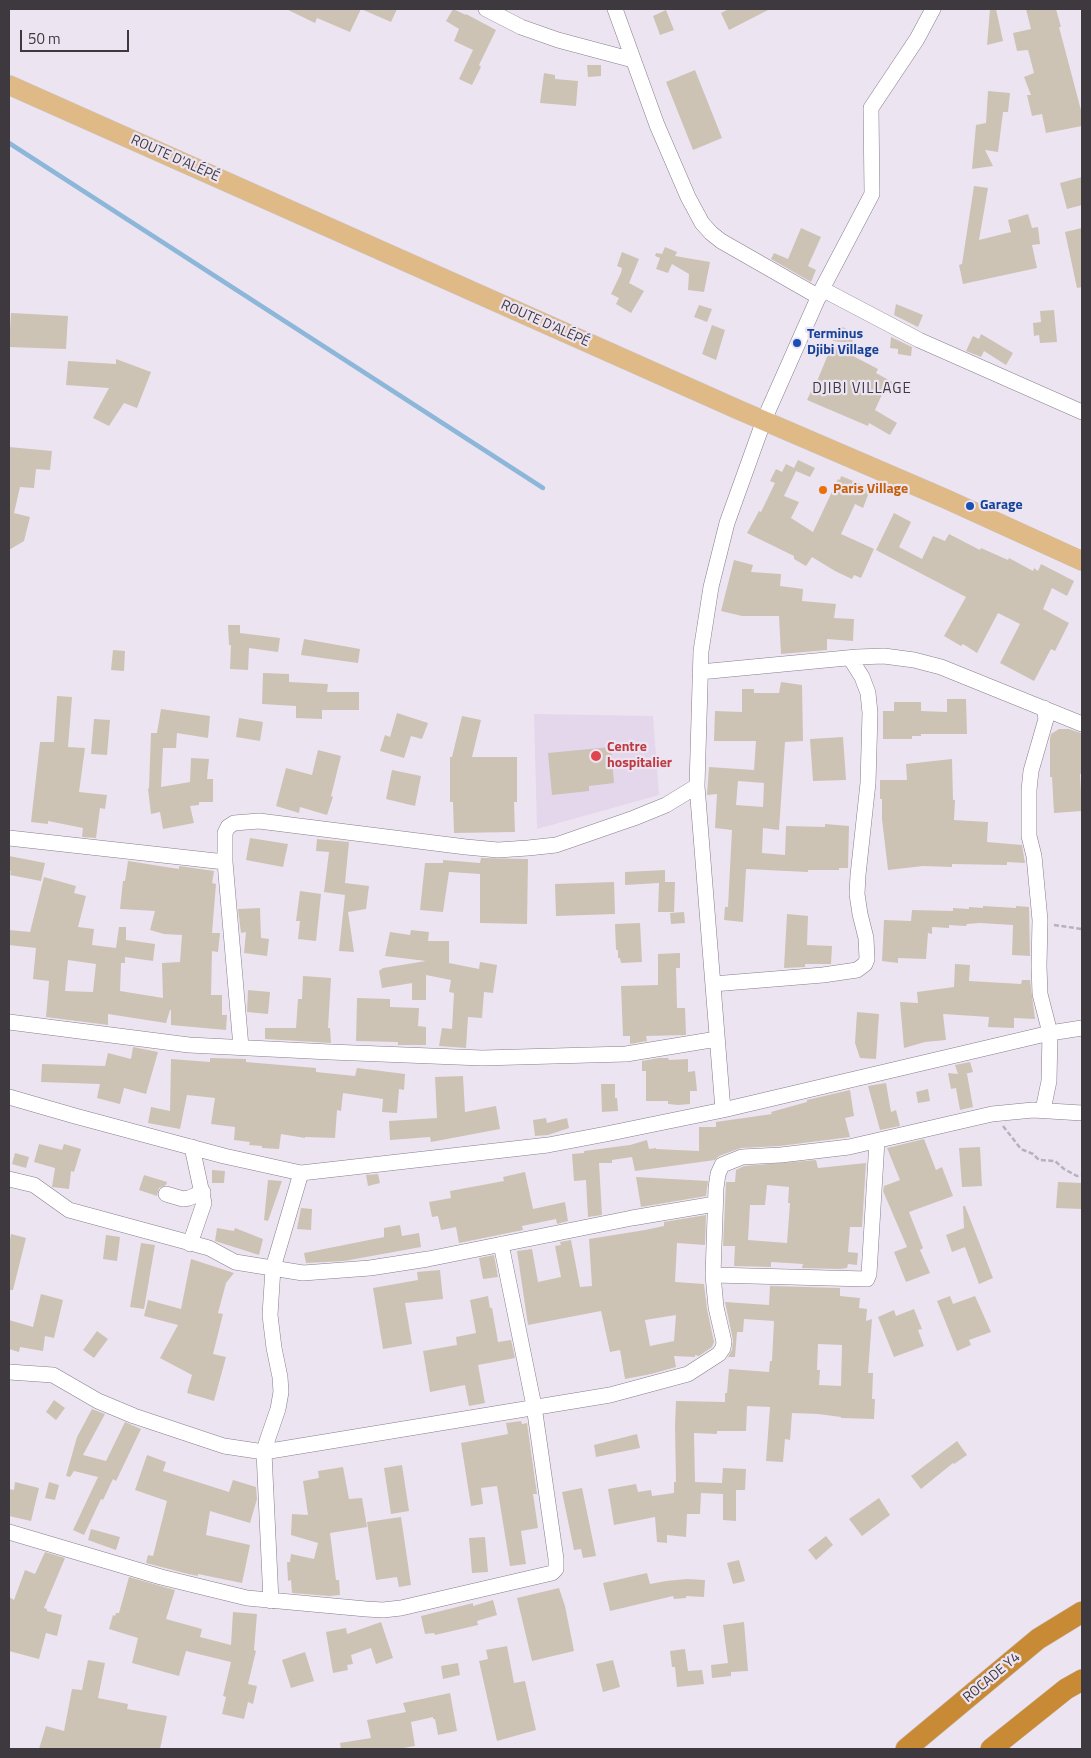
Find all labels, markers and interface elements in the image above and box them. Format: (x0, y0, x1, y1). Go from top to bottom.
scale bar (22, 20, 131, 52)
text: 50 m (28, 27, 61, 50)
street label: ROUTE D'ALÉPÉ (128, 132, 222, 186)
street label: ROUTE D'ALÉPÉ (498, 297, 592, 351)
place label: Terminus Djibi Village (807, 327, 879, 360)
marker: Terminus Djibi Village (791, 337, 803, 349)
district label: DJIBI VILLAGE (811, 380, 913, 398)
place label: Paris Village (833, 482, 908, 498)
marker: Paris Village (817, 484, 829, 496)
place label: Garage (980, 498, 1023, 514)
marker: Garage (964, 500, 976, 512)
place label: Centre hospitalier (607, 740, 672, 772)
marker: Centre hospitalier (589, 749, 603, 763)
street label: ROCADE Y4 (960, 1649, 1024, 1707)

